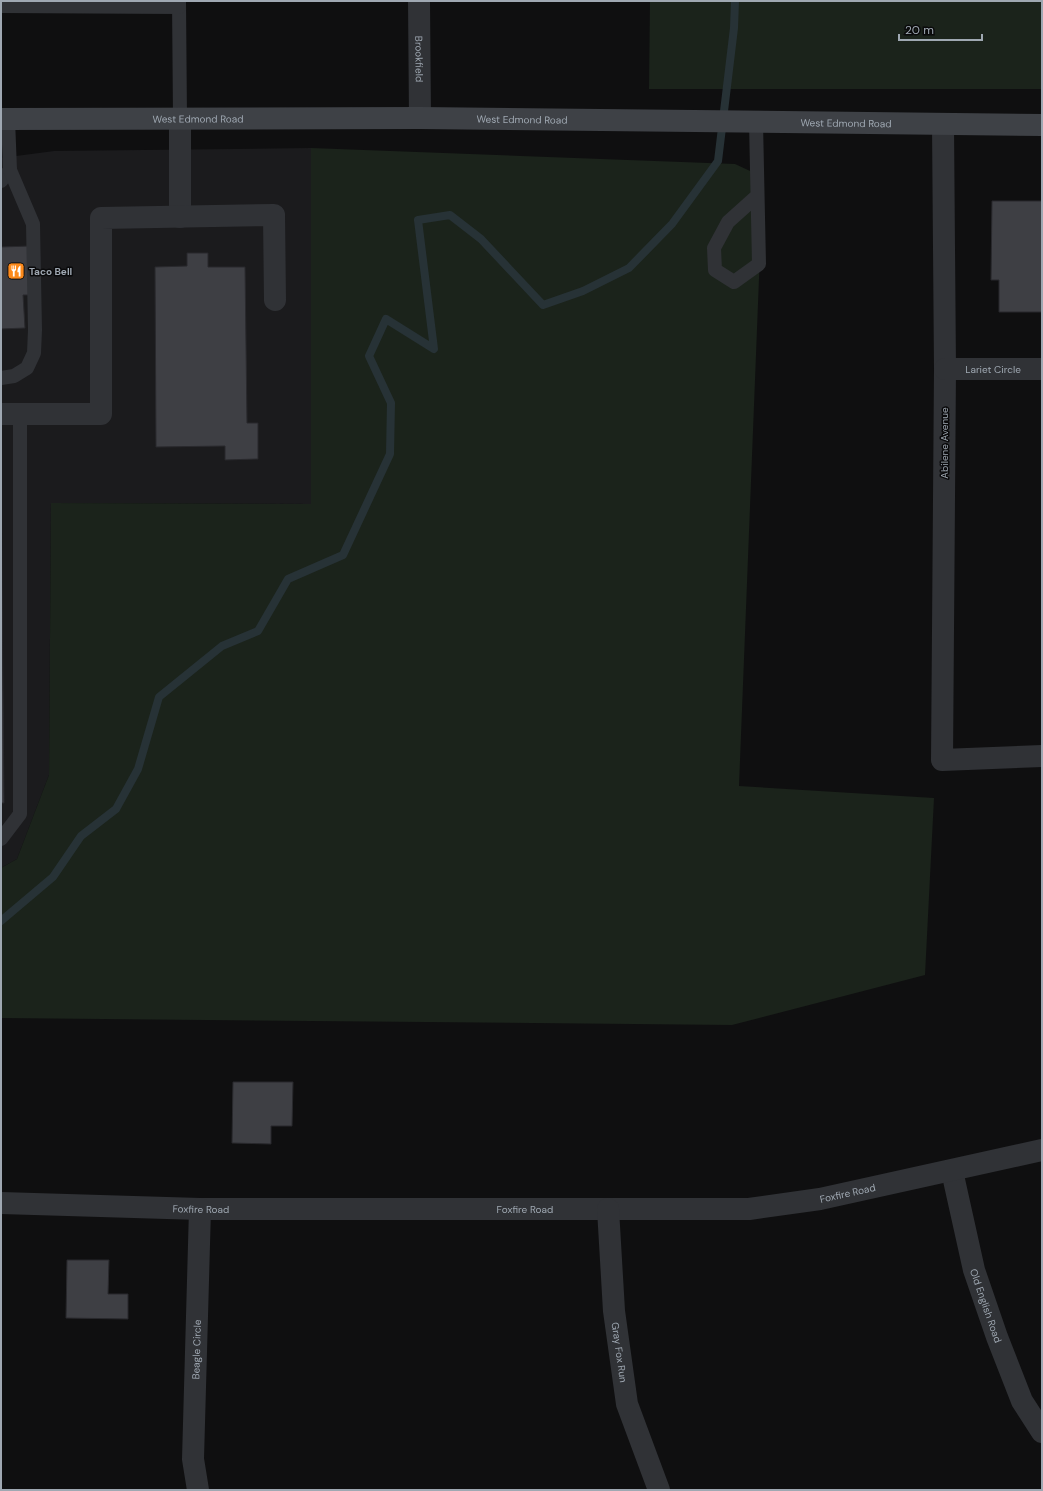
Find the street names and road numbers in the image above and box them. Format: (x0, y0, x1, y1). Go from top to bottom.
street label: Brookfield (413, 36, 426, 82)
street label: West Edmond Road (152, 112, 244, 125)
street label: West Edmond Road (476, 112, 568, 126)
street label: West Edmond Road (800, 116, 892, 130)
street label: Lariet Circle (965, 363, 1021, 376)
street label: Abilene Avenue (938, 407, 951, 479)
street label: Foxfire Road (818, 1180, 877, 1205)
street label: Foxfire Road (172, 1202, 229, 1216)
street label: Foxfire Road (497, 1203, 553, 1216)
street label: Old English Road (967, 1267, 1005, 1344)
street label: Beagle Circle (189, 1319, 203, 1380)
street label: Gray Fox Run (609, 1321, 630, 1384)

